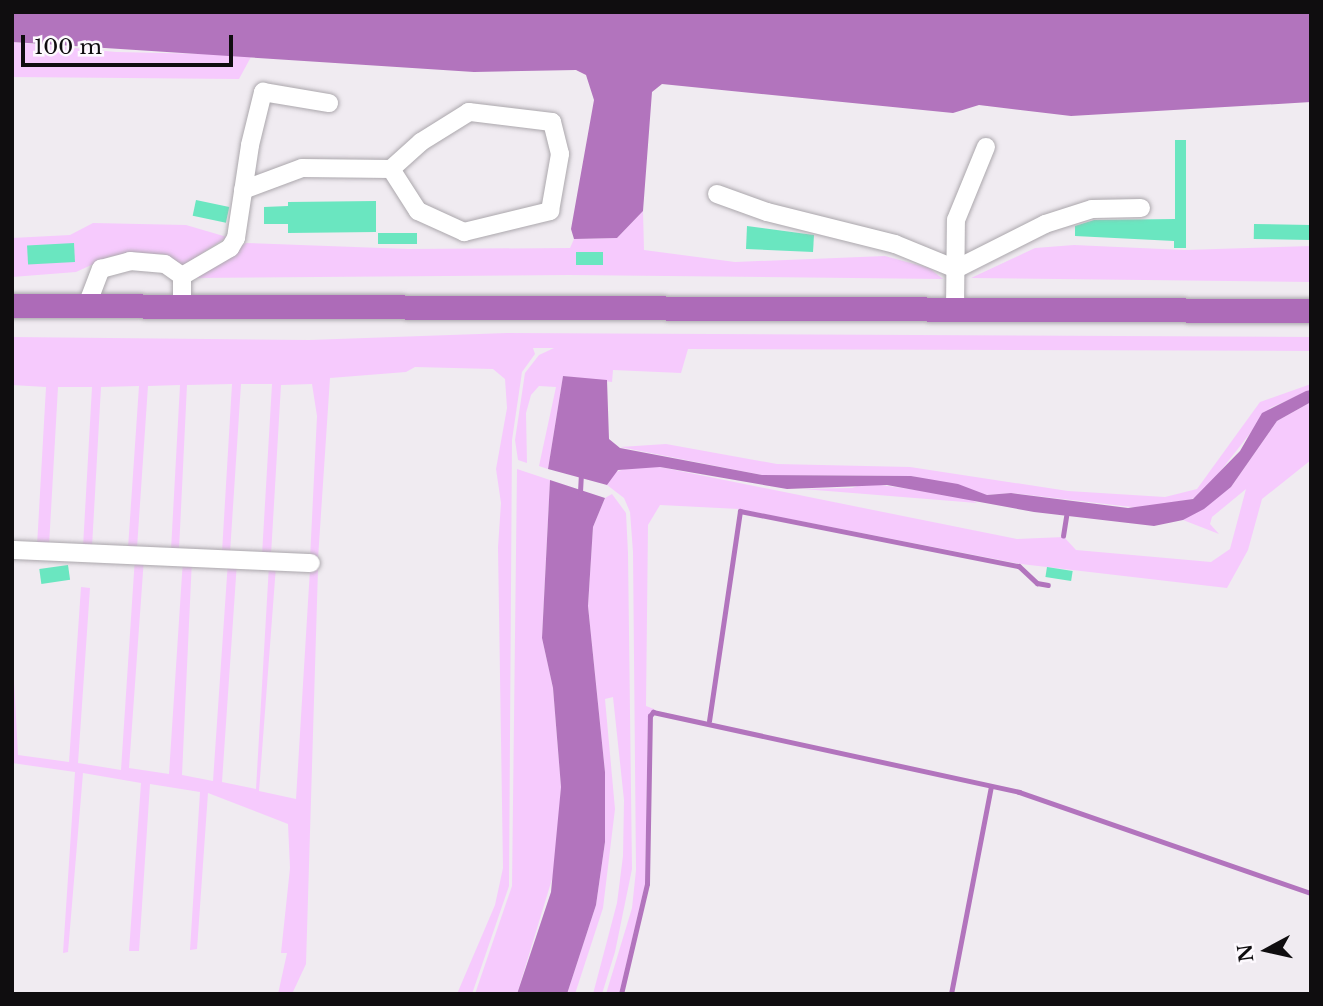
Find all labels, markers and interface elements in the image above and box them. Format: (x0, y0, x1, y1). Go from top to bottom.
scale bar (24, 21, 236, 65)
text: 100 m (34, 34, 102, 60)
north arrow (1232, 915, 1302, 985)
text: N (1233, 943, 1258, 963)

